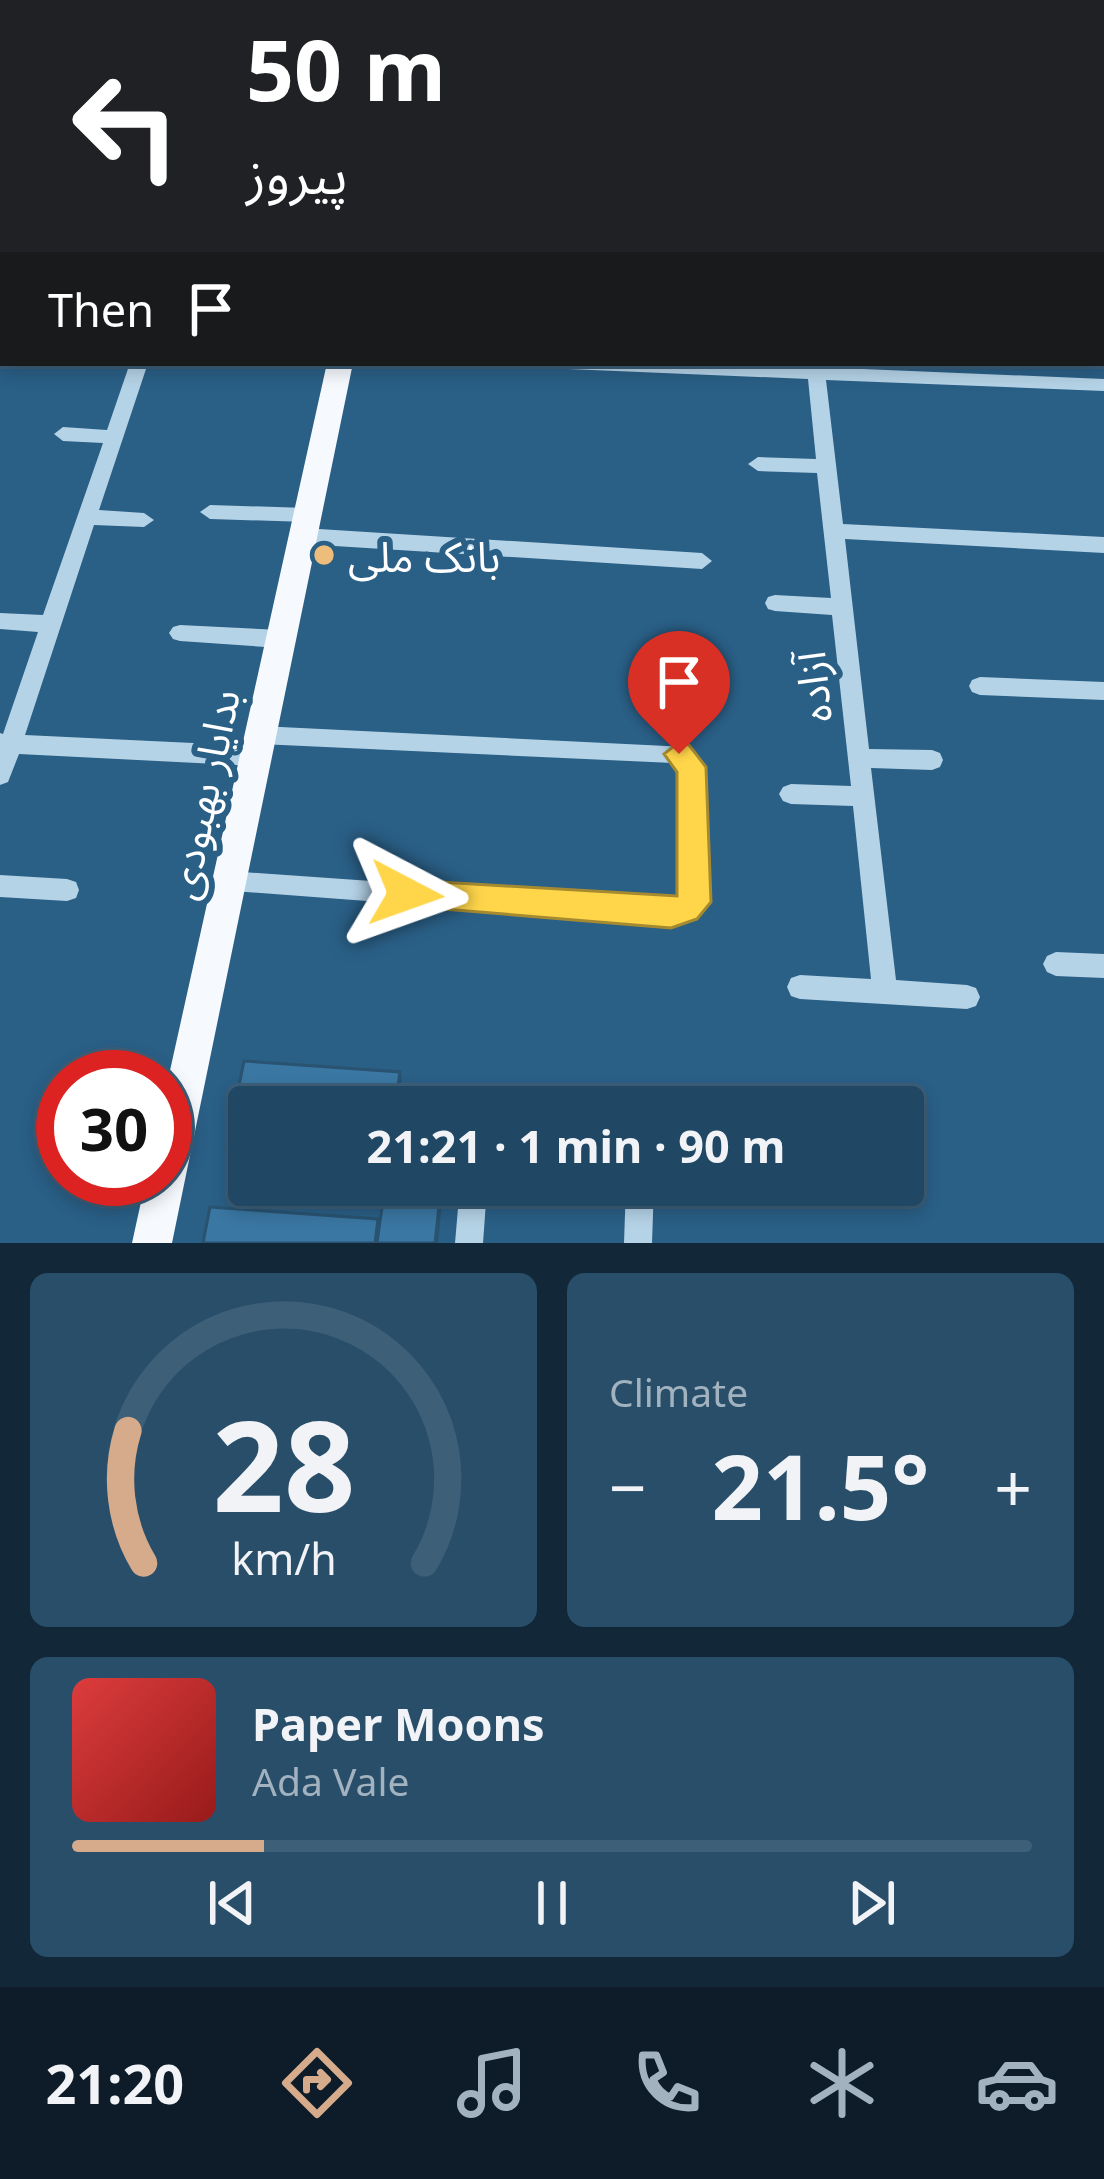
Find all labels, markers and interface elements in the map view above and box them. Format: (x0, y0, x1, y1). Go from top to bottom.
text: 50 m (246, 11, 446, 126)
icon: left (48, 48, 204, 204)
text: پیروز (246, 136, 348, 210)
icon: arrive (178, 276, 244, 342)
text: Then (48, 279, 154, 340)
place label: بانک ملی (348, 527, 500, 584)
marker: بانک ملی (311, 542, 337, 568)
pin (628, 631, 730, 754)
street label: آزاده (780, 647, 844, 725)
icon: arrive (646, 649, 712, 715)
street label: بدایار بهبودی (152, 684, 252, 904)
position arrow (343, 831, 469, 957)
speed limit sign: 30 (36, 1050, 192, 1206)
text: 21:21 · 1 min · 90 m (367, 1115, 785, 1176)
text: Climate (609, 1365, 748, 1418)
text: 28 (212, 1379, 355, 1549)
text: 21.5° (712, 1424, 929, 1546)
text: − (609, 1441, 647, 1531)
text: + (994, 1441, 1032, 1531)
text: km/h (231, 1529, 336, 1588)
text: Paper Moons (252, 1693, 545, 1754)
text: Ada Vale (252, 1754, 409, 1807)
icon: previous (199, 1870, 265, 1936)
icon: pause (519, 1870, 585, 1936)
icon: next (839, 1870, 905, 1936)
icon: directions (275, 2041, 359, 2125)
icon: music (450, 2041, 534, 2125)
icon: phone (625, 2041, 709, 2125)
icon: climate (800, 2041, 884, 2125)
icon: car (975, 2041, 1059, 2125)
text: 21:20 (45, 2046, 184, 2120)

